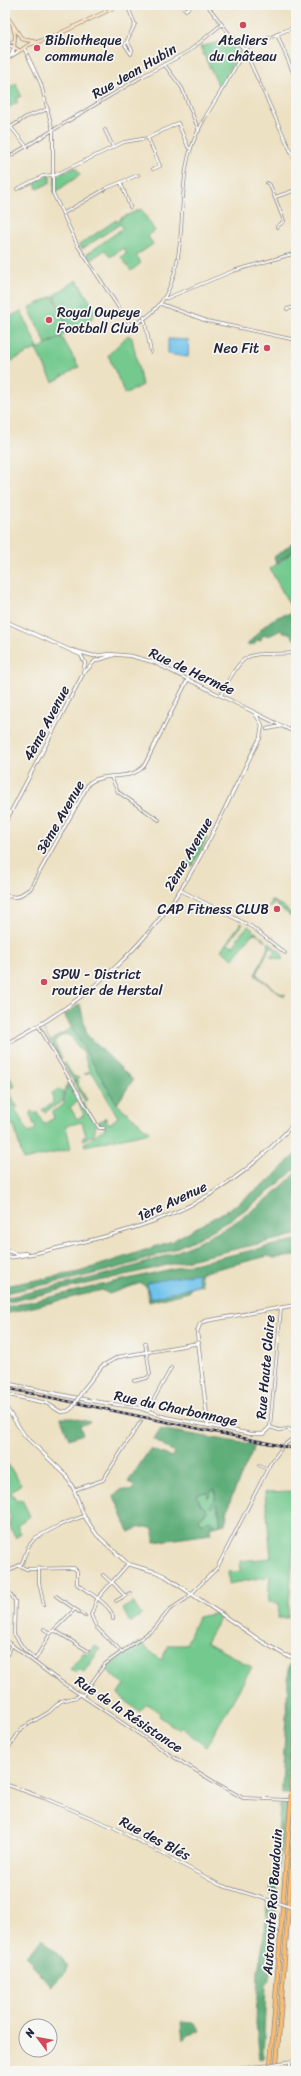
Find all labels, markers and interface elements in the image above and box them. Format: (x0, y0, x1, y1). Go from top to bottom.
marker: Ateliers du château (238, 20, 248, 30)
place label: Bibliotheque communale (45, 28, 122, 69)
place label: Ateliers du château (209, 28, 277, 69)
street label: Rue Jean Hubin (87, 37, 182, 106)
marker: Bibliotheque communale (32, 43, 42, 53)
place label: Royal Oupeye Football Club (57, 300, 140, 341)
marker: Royal Oupeye Football Club (44, 315, 54, 325)
place label: Neo Fit (214, 336, 259, 361)
marker: Neo Fit (262, 343, 272, 353)
street label: Rue de Hermée (145, 641, 239, 702)
street label: 4ème Avenue (16, 681, 77, 766)
street label: 3ème Avenue (29, 776, 92, 859)
street label: 2ème Avenue (157, 812, 220, 896)
place label: CAP Fitness CLUB (158, 897, 269, 922)
marker: CAP Fitness CLUB (272, 904, 282, 914)
place label: SPW - District routier de Herstal (52, 962, 163, 1003)
marker: SPW - District routier de Herstal (39, 977, 49, 987)
street label: 1ère Avenue (133, 1174, 211, 1229)
street label: Rue Haute Claire (248, 1314, 283, 1420)
street label: Rue du Charbonnage (112, 1383, 240, 1434)
street label: Rue de la Résistance (70, 1669, 188, 1760)
street label: Rue des Blés (115, 1809, 195, 1868)
street label: Autoroute Roi Baudouin (255, 1828, 290, 1977)
north arrow (18, 2018, 58, 2058)
text: N (19, 2024, 40, 2042)

